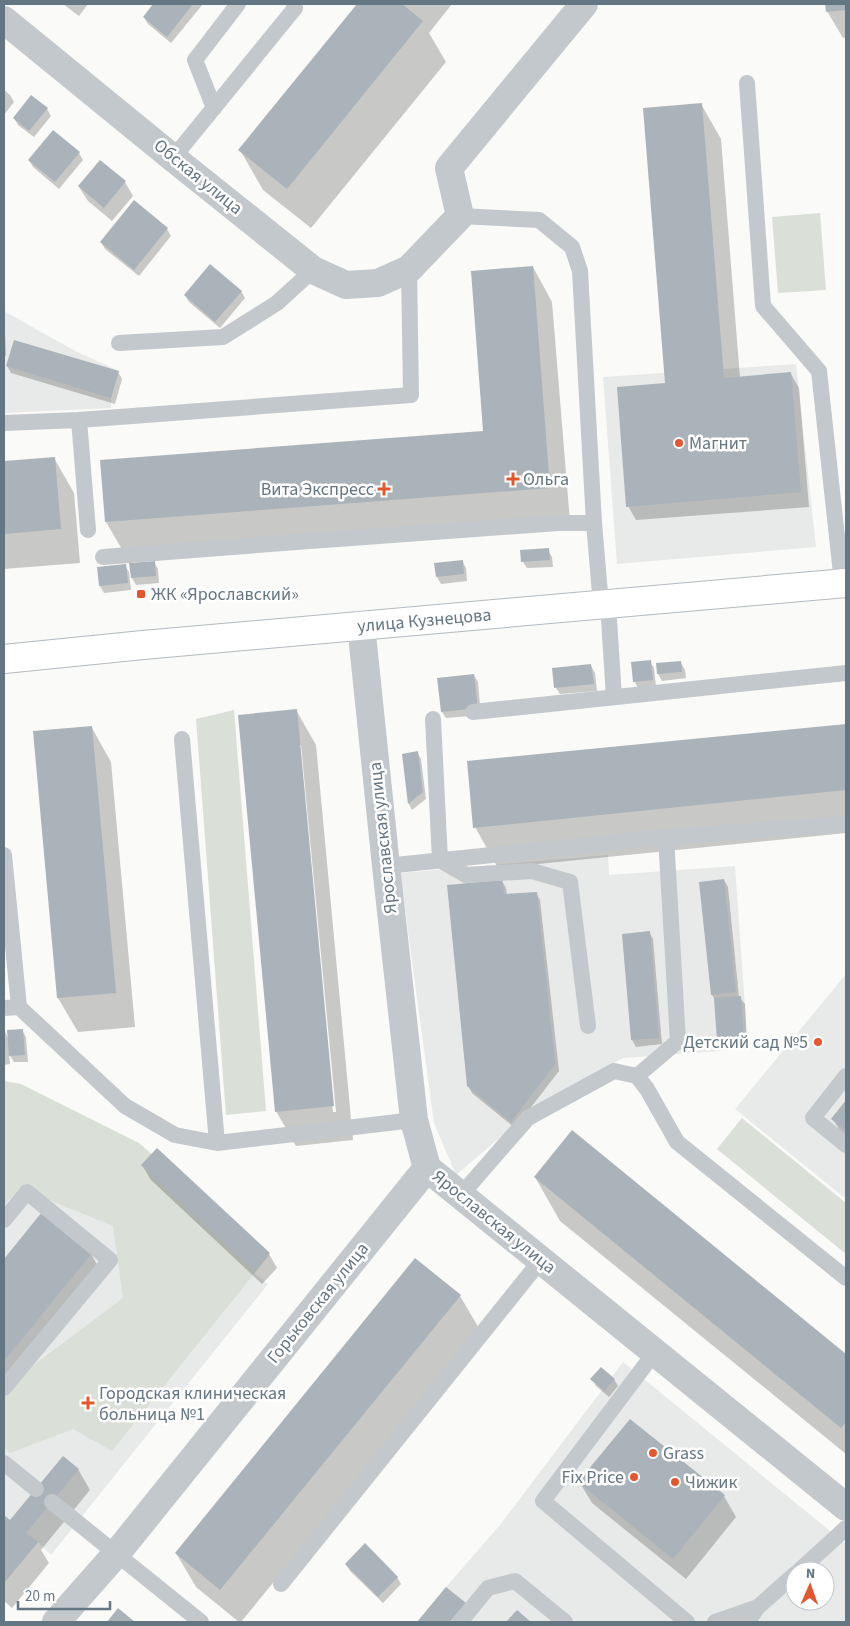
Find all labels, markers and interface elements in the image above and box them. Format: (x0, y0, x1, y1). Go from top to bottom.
street label: Обская улица (148, 133, 248, 221)
place label: Магнит (689, 431, 747, 456)
marker: Магнит (673, 437, 685, 449)
place label: Ольга (523, 467, 569, 492)
marker: Ольга (507, 473, 519, 485)
place label: Вита Экспресс (261, 477, 374, 502)
marker: Вита Экспресс (378, 483, 390, 495)
place label: ЖК «Ярославский» (151, 582, 299, 607)
marker: ЖК «Ярославский» (135, 588, 147, 600)
street label: улица Кузнецова (356, 602, 492, 639)
street label: Ярославская улица (363, 761, 403, 915)
place label: Детский сад №5 (683, 1030, 808, 1055)
marker: Детский сад №5 (812, 1036, 824, 1048)
street label: Ярославская улица (427, 1164, 561, 1280)
street label: Горьковская улица (261, 1237, 375, 1369)
place label: Городская клиническая больница №1 (99, 1381, 286, 1427)
marker: Городская клиническая больница №1 (81, 1396, 95, 1410)
place label: Grass (663, 1441, 704, 1466)
marker: Grass (647, 1447, 659, 1459)
place label: Fix Price (561, 1465, 624, 1490)
place label: Чижик (685, 1470, 737, 1495)
marker: Fix Price (628, 1471, 640, 1483)
marker: Чижик (669, 1476, 681, 1488)
north arrow (785, 1561, 835, 1611)
text: N (805, 1564, 815, 1584)
scale bar (18, 1578, 110, 1610)
text: 20 m (25, 1586, 55, 1607)

